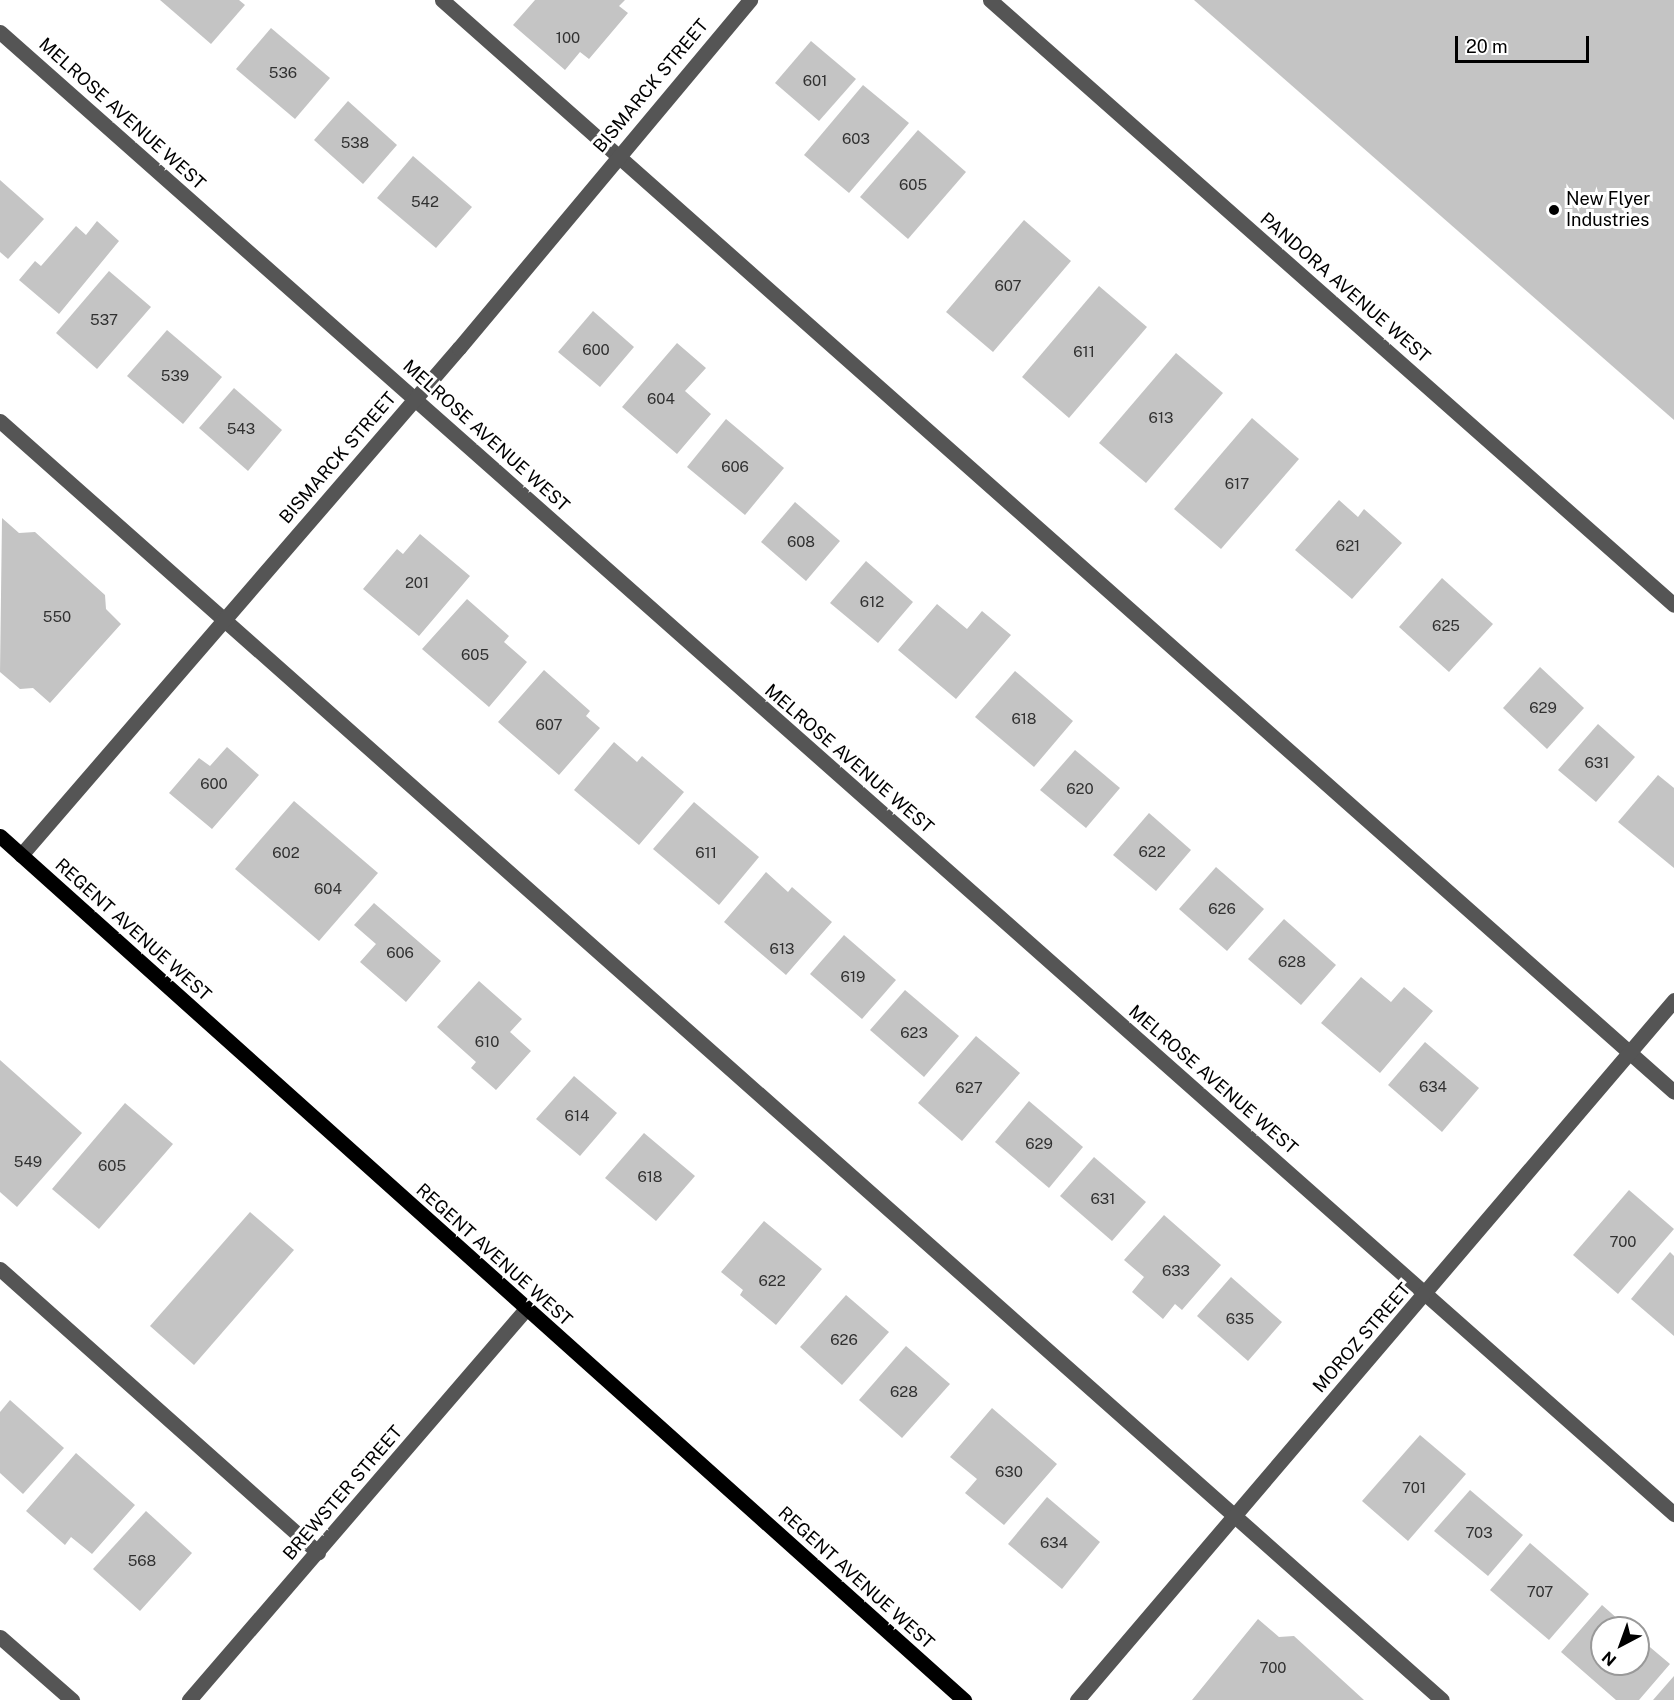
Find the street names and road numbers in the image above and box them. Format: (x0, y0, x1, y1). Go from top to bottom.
street label: BISMARCK STREET (589, 15, 713, 157)
street label: MELROSE AVENUE WEST (34, 33, 210, 195)
street label: PANDORA AVENUE WEST (1255, 208, 1435, 368)
street label: MELROSE AVENUE WEST (398, 355, 574, 517)
street label: BISMARCK STREET (275, 388, 401, 528)
street label: MELROSE AVENUE WEST (760, 680, 938, 838)
street label: REGENT AVENUE WEST (50, 854, 216, 1006)
street label: MELROSE AVENUE WEST (1124, 1001, 1302, 1159)
street label: REGENT AVENUE WEST (411, 1179, 577, 1331)
street label: MOROZ STREET (1309, 1279, 1415, 1397)
street label: BREWSTER STREET (279, 1421, 407, 1565)
street label: REGENT AVENUE WEST (773, 1502, 939, 1654)

